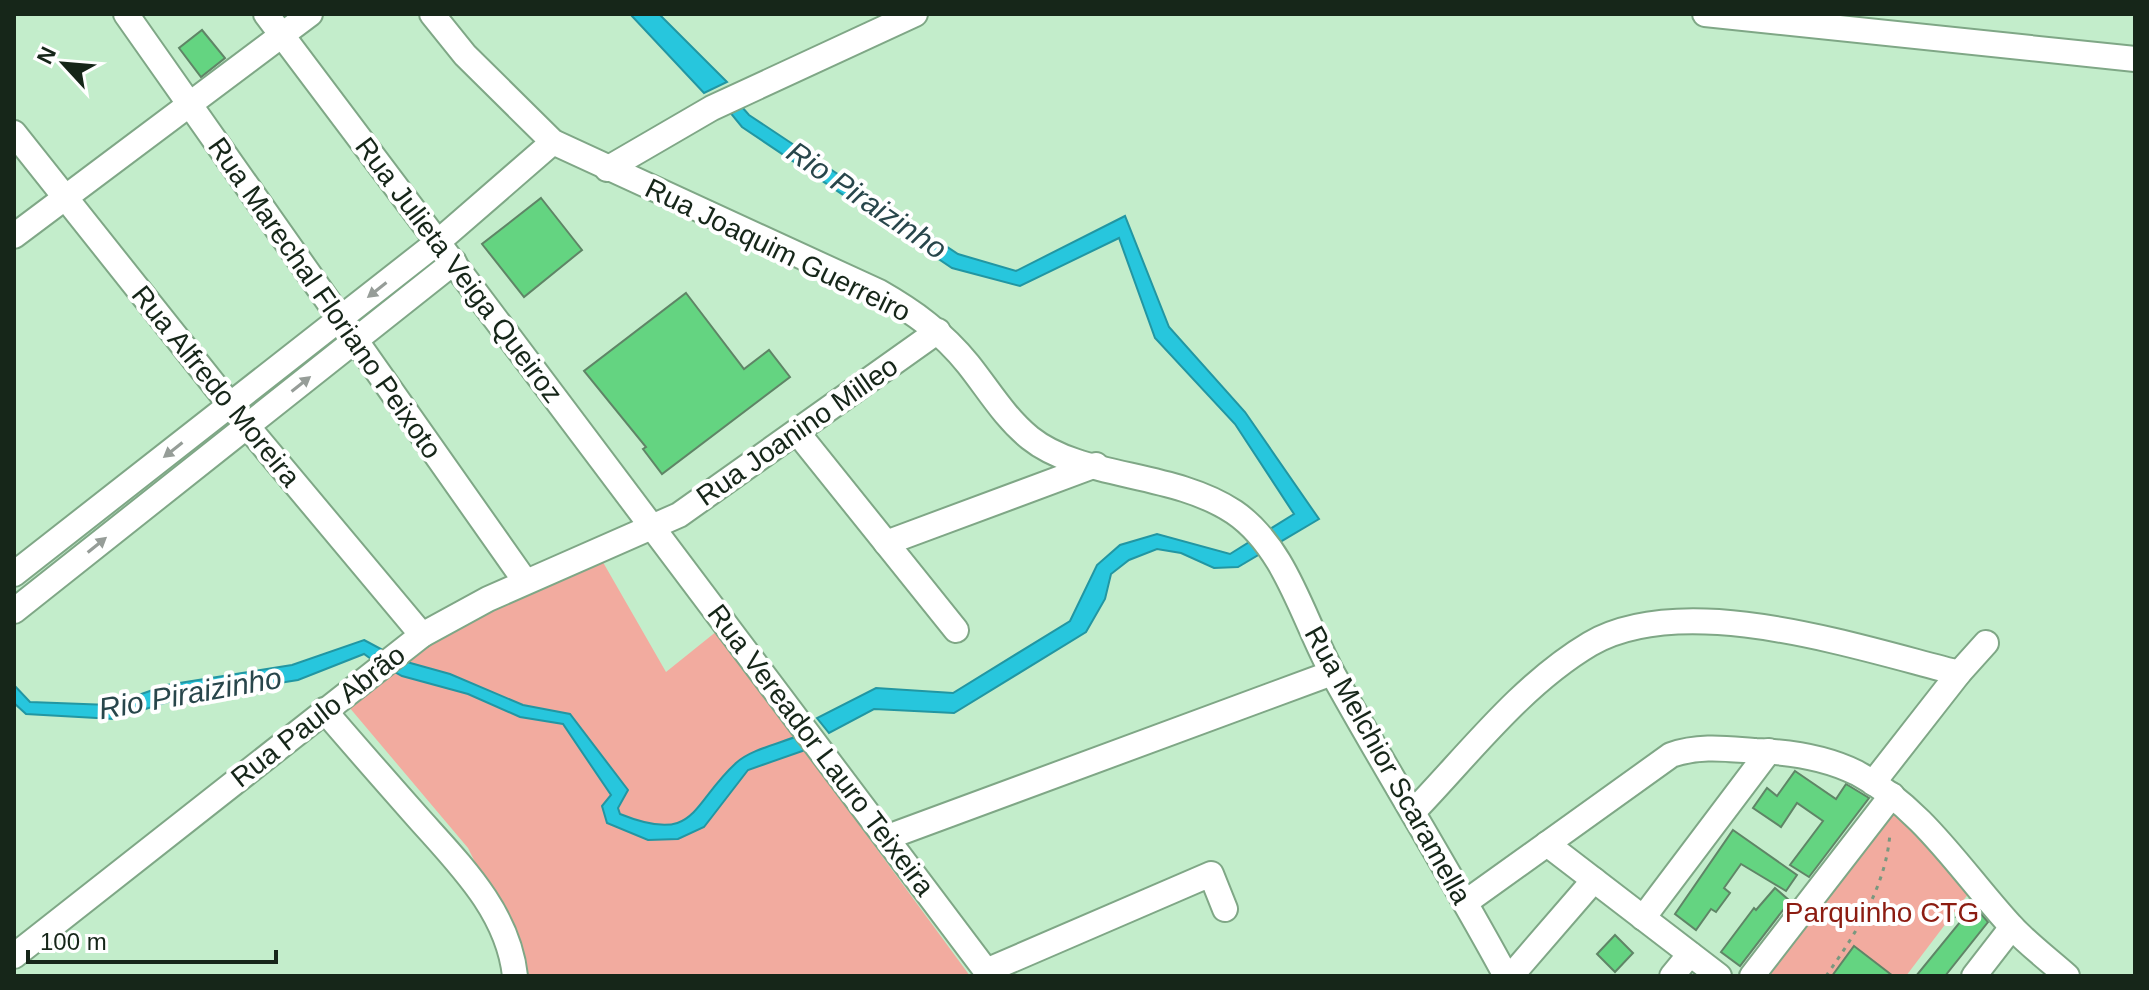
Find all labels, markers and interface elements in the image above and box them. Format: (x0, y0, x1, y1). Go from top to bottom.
north arrow (24, 24, 104, 104)
text: N (32, 43, 61, 68)
street label: Rua Julieta Veiga Queiroz (349, 131, 569, 409)
street label: Rua Marechal Floriano Peixoto (202, 132, 448, 464)
water label: Rio Piraizinho (781, 135, 953, 265)
street label: Rua Joaquim Guerreiro (640, 172, 916, 328)
street label: Rua Alfredo Moreira (126, 279, 307, 493)
one-way arrow (367, 281, 387, 297)
street label: Rua Joanino Milleo (691, 350, 903, 512)
one-way arrow (291, 376, 311, 392)
one-way arrow (163, 441, 183, 458)
one-way arrow (87, 537, 107, 554)
street label: Rua Vereador Lauro Teixeira (702, 599, 941, 902)
street label: Rua Melchior Scaramella (1299, 621, 1478, 910)
street label: Rua Paulo Abrão (225, 639, 411, 793)
water label: Rio Piraizinho (96, 661, 284, 725)
park label: Parquinho CTG (1785, 897, 1979, 928)
scale bar (28, 914, 276, 964)
text: 100 m (40, 928, 107, 955)

